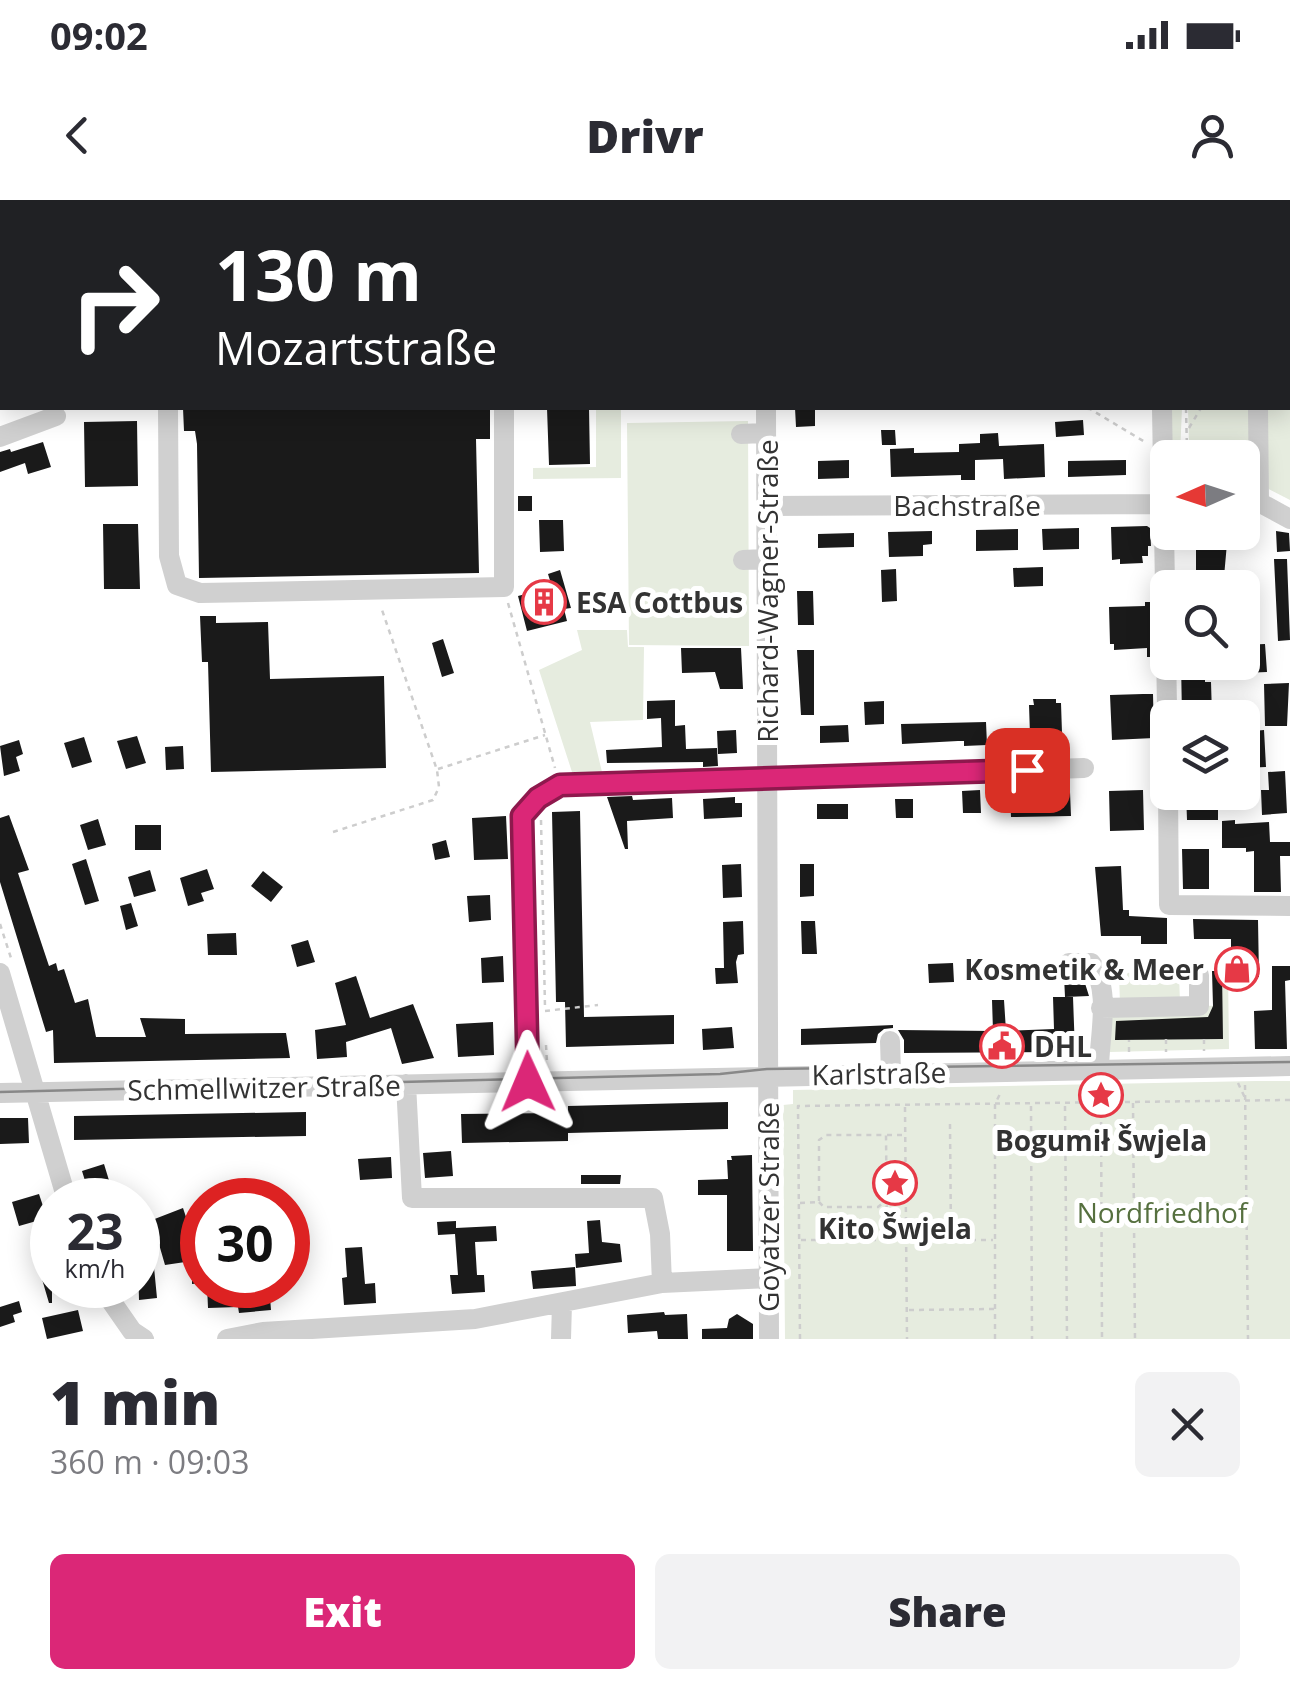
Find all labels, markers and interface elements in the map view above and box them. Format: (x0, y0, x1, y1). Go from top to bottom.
text: 09:02 (50, 9, 148, 61)
text: Drivr (586, 105, 704, 166)
icon: back (50, 108, 105, 163)
icon: person (1185, 108, 1240, 163)
text: 130 m (215, 226, 422, 322)
icon: right (50, 240, 180, 370)
text: Mozartstraße (215, 317, 497, 378)
street label: Richard-Wagner-Straße (748, 439, 786, 743)
north arrow (1150, 440, 1260, 550)
map controls (1150, 440, 1260, 810)
street label: Bachstraße (893, 486, 1041, 524)
button: search (1150, 570, 1260, 680)
building icon: ESA Cottbus (521, 579, 567, 625)
place label: ESA Cottbus (576, 583, 743, 621)
button: layers (1150, 700, 1260, 810)
pin (985, 728, 1070, 813)
icon: arrive (1000, 743, 1055, 798)
shop icon: Kosmetik & Meer (1214, 946, 1260, 992)
place label: Kosmetik & Meer (964, 950, 1204, 988)
public building icon: DHL (979, 1023, 1025, 1069)
place label: DHL (1034, 1027, 1092, 1065)
position arrow (476, 1030, 580, 1134)
street label: Karlstraße (811, 1053, 947, 1093)
street label: Schmellwitzer Straße (127, 1066, 401, 1108)
place icon: Bogumił Šwjela (1078, 1072, 1124, 1118)
street label: Goyatzer Straße (749, 1102, 787, 1312)
place label: Bogumił Šwjela (995, 1121, 1207, 1159)
place icon: Kito Šwjela (872, 1160, 918, 1206)
speed limit sign: 30 (180, 1178, 310, 1308)
park label: Nordfriedhof (1077, 1193, 1249, 1231)
text: 23 (66, 1197, 124, 1265)
place label: Kito Šwjela (818, 1209, 972, 1247)
text: km/h (65, 1251, 125, 1285)
text: 1 min (50, 1361, 220, 1443)
button: close (1135, 1372, 1240, 1477)
text: 360 m · 09:03 (50, 1440, 249, 1483)
button: Exit (50, 1554, 635, 1669)
button: Share (655, 1554, 1240, 1669)

